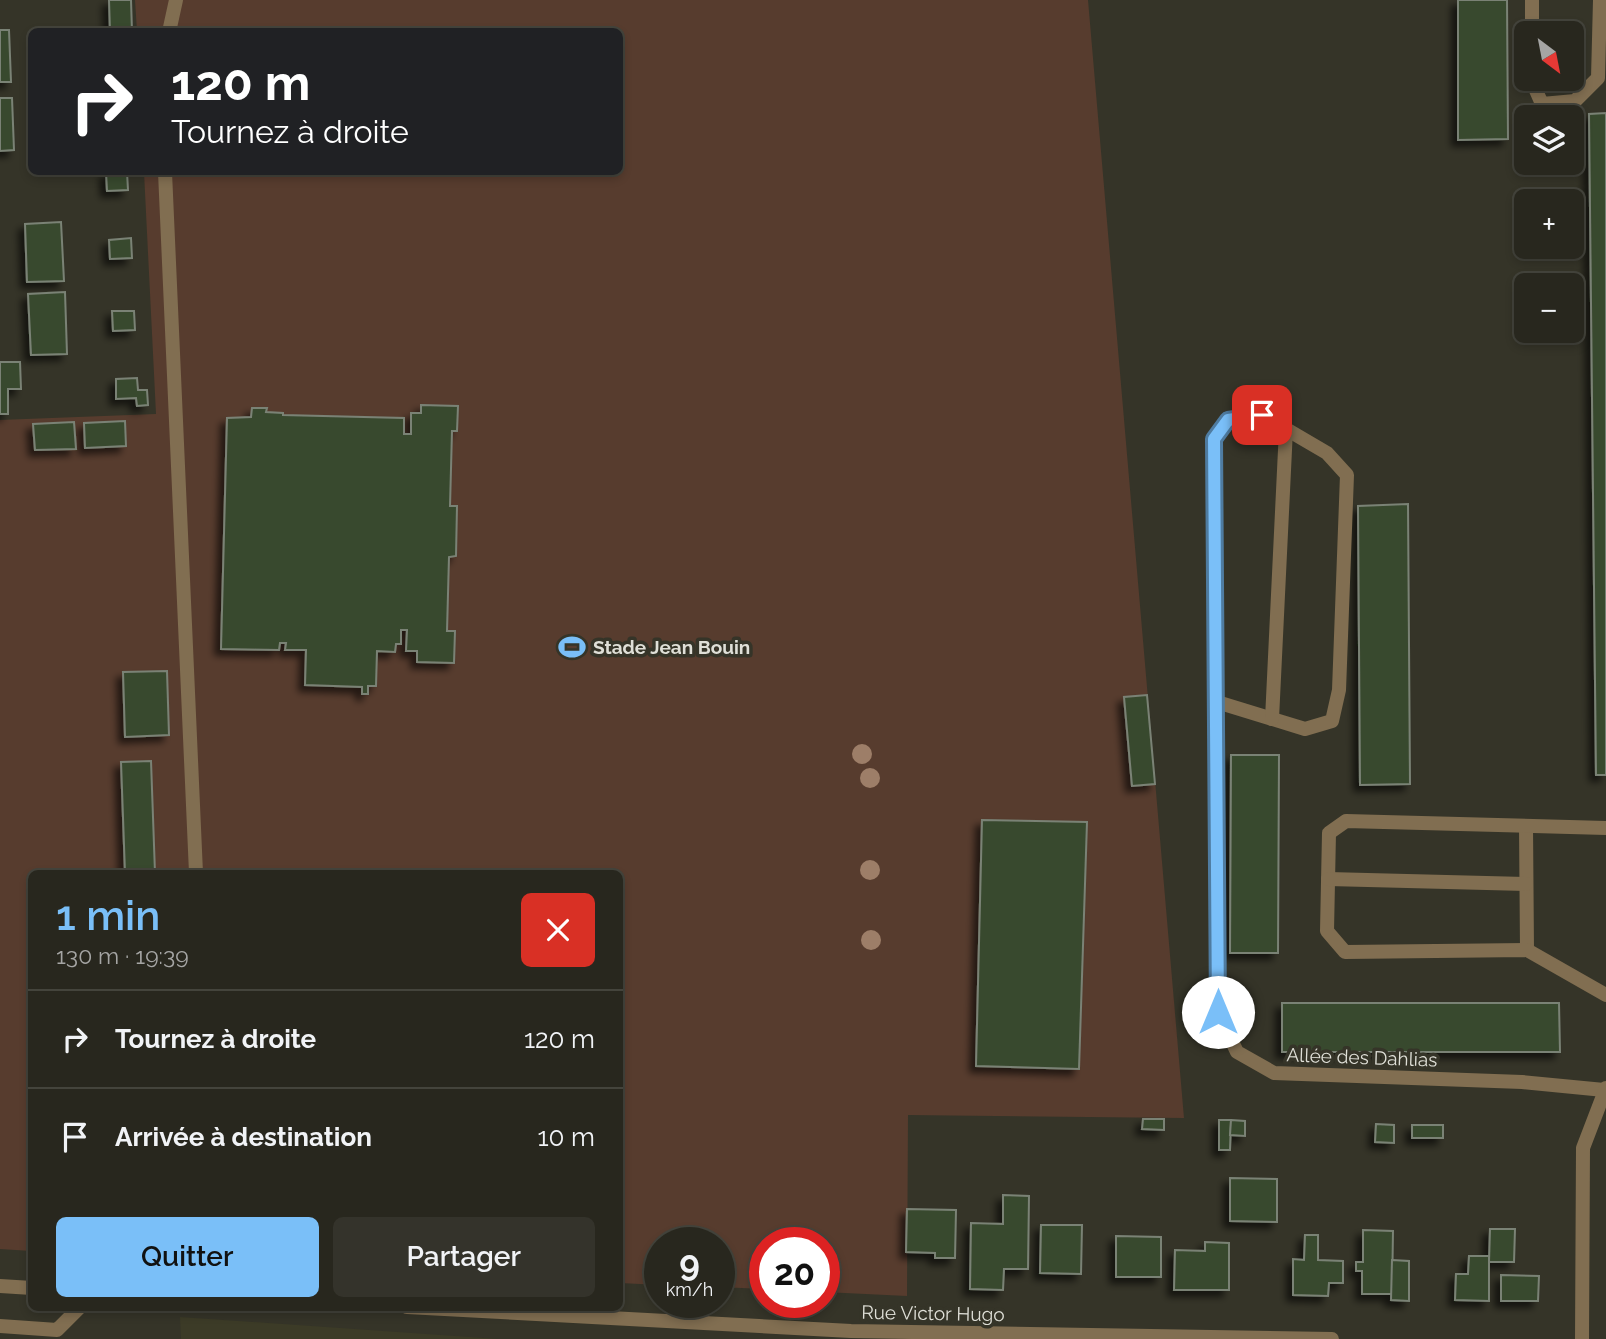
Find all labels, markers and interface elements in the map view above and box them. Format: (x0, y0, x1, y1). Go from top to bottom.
north arrow (1514, 21, 1584, 91)
map controls (1514, 21, 1584, 343)
text: 120 m (171, 54, 310, 111)
icon: right (56, 56, 147, 147)
button: layers (1514, 105, 1584, 175)
text: Tournez à droite (171, 113, 409, 150)
button: + (1514, 189, 1584, 259)
button: − (1514, 273, 1584, 343)
pin (1232, 385, 1292, 445)
icon: arrive (1243, 396, 1281, 434)
sports icon: Stade Jean Bouin (557, 632, 587, 662)
place label: Stade Jean Bouin (593, 636, 750, 658)
text: 1 min (56, 891, 160, 940)
button: close (521, 893, 595, 967)
text: 130 m · 19:39 (56, 942, 189, 969)
position arrow (1181, 975, 1255, 1049)
icon: right (56, 1020, 94, 1058)
text: Tournez à droite (115, 1024, 316, 1054)
text: 120 m (524, 1024, 595, 1054)
street label: Allée des Dahlias (1286, 1043, 1438, 1071)
icon: arrive (56, 1118, 94, 1156)
text: Arrivée à destination (115, 1122, 372, 1152)
text: 10 m (537, 1122, 595, 1152)
button: Quitter (56, 1217, 319, 1297)
button: Partager (333, 1217, 595, 1297)
speed limit sign: 20 (749, 1227, 840, 1318)
text: 9 (679, 1243, 700, 1284)
text: km/h (666, 1279, 713, 1300)
street label: Rue Victor Hugo (861, 1301, 1005, 1325)

